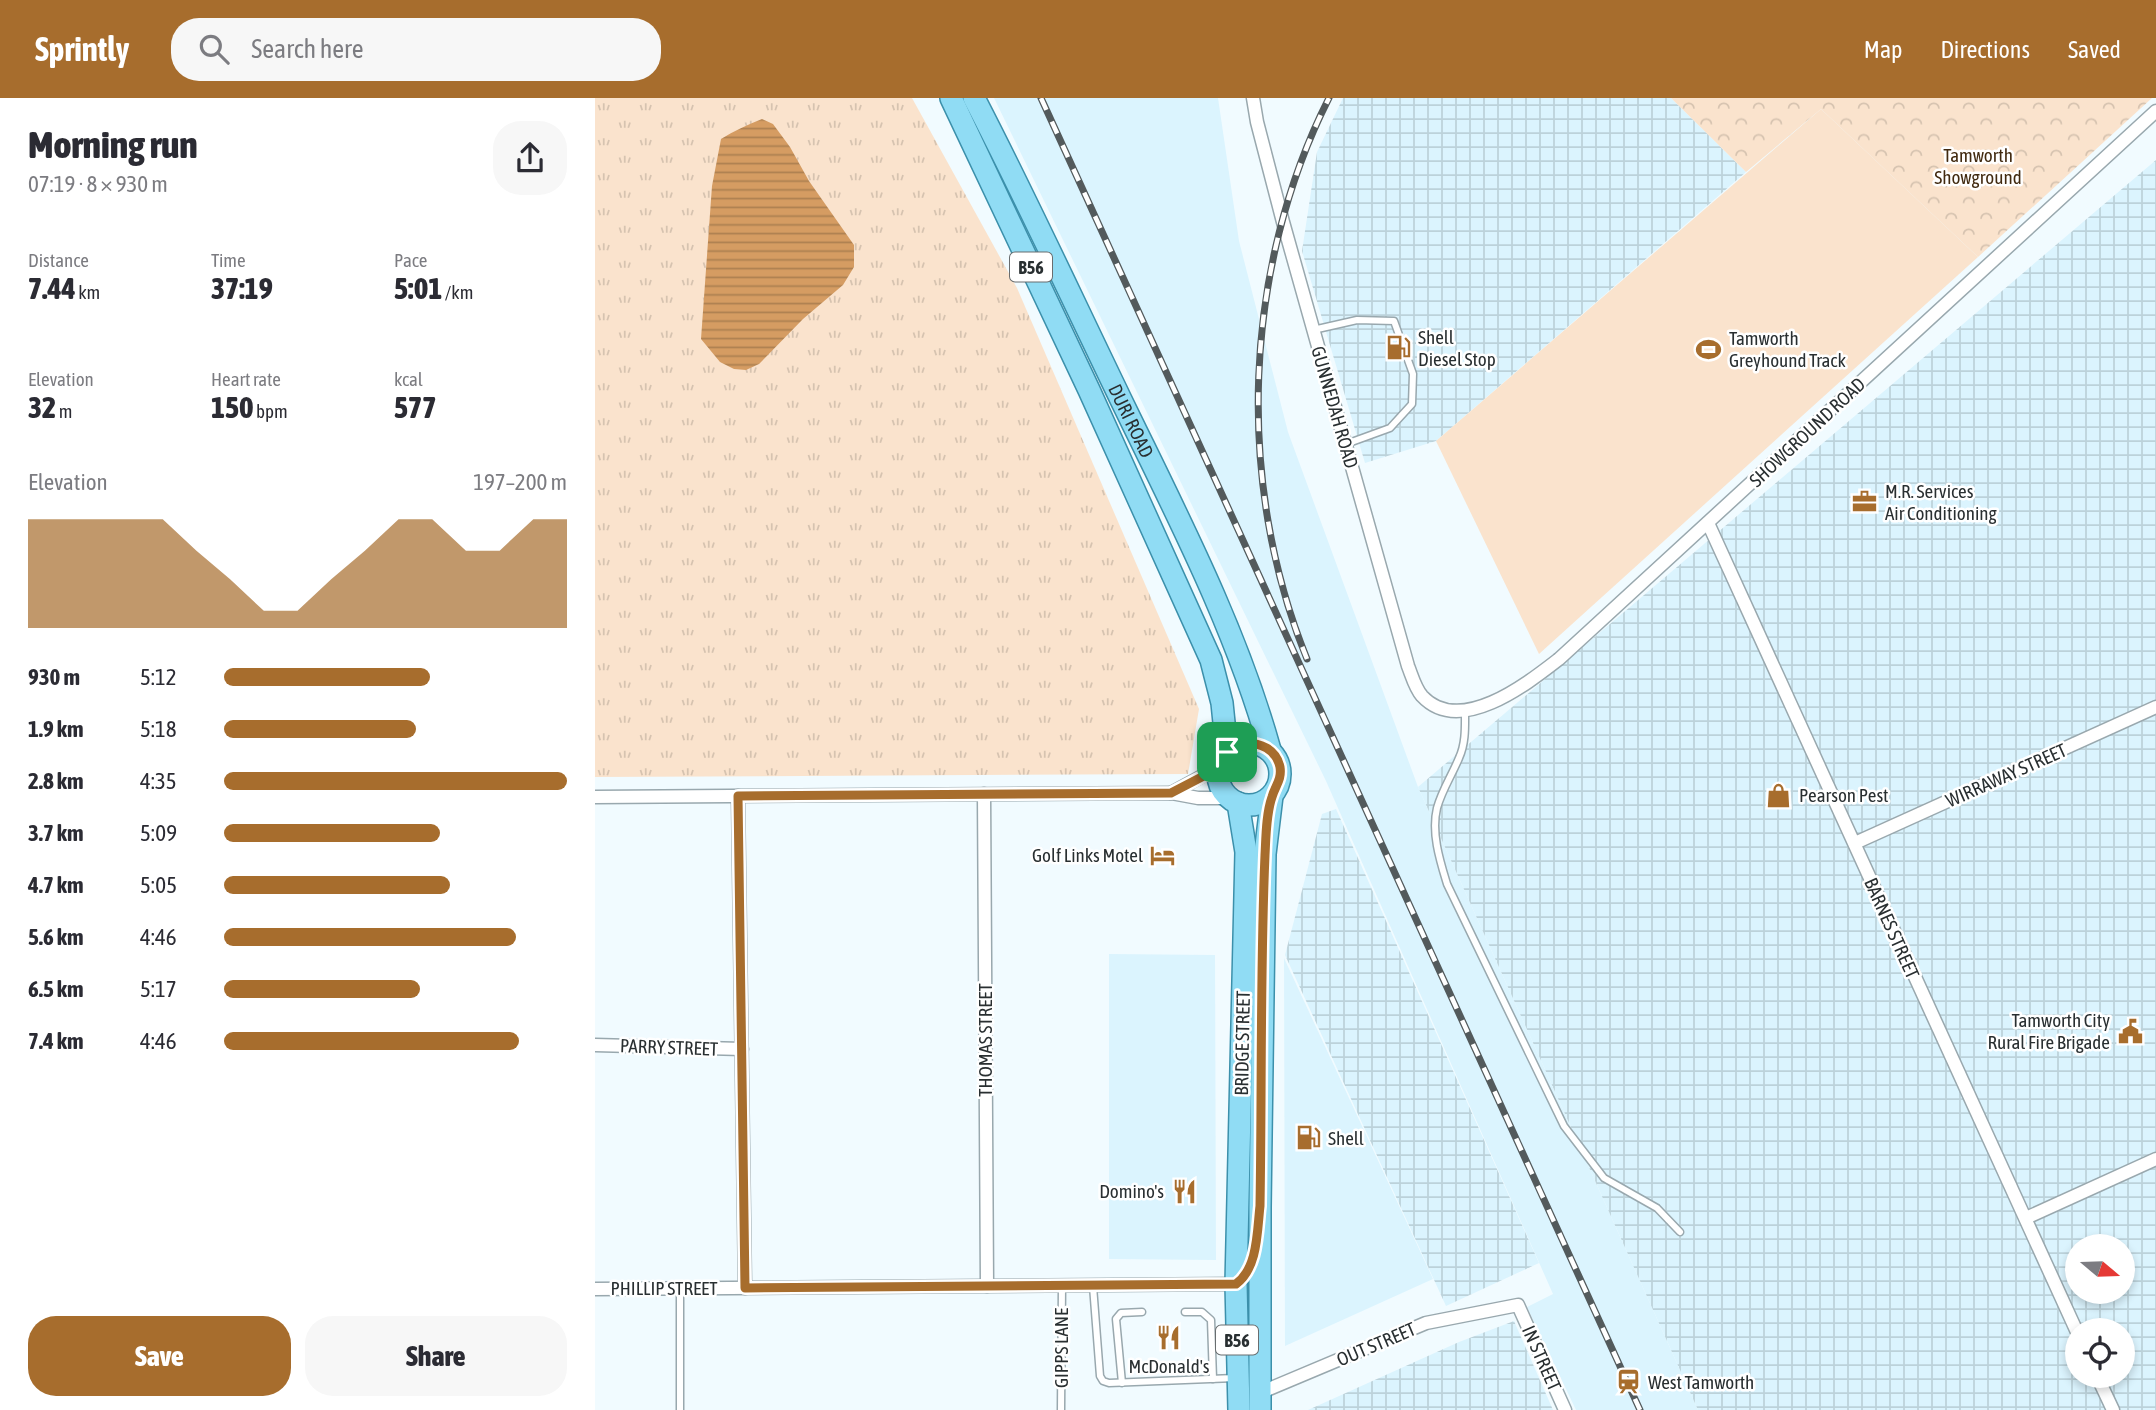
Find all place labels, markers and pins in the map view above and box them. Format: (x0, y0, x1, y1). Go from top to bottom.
place label: Shell Diesel Stop (1418, 326, 1496, 370)
place label: Tamworth Greyhound Track (1729, 327, 1846, 371)
fuel station icon: Shell Diesel Stop (1384, 334, 1412, 362)
sports icon: Tamworth Greyhound Track (1695, 335, 1723, 363)
place label: M.R. Services Air Conditioning (1885, 480, 1998, 524)
office icon: M.R. Services Air Conditioning (1851, 488, 1879, 516)
pin (1197, 722, 1257, 782)
shop icon: Pearson Pest (1765, 781, 1793, 809)
place label: Pearson Pest (1799, 784, 1889, 806)
hotel icon: Golf Links Motel (1149, 841, 1177, 869)
place label: Golf Links Motel (1032, 844, 1143, 866)
place label: Tamworth City Rural Fire Brigade (1988, 1009, 2110, 1053)
public building icon: Tamworth City Rural Fire Brigade (2116, 1017, 2144, 1045)
fuel station icon: Shell (1294, 1124, 1322, 1152)
place label: Shell (1328, 1127, 1364, 1149)
restaurant icon: Domino's (1170, 1177, 1198, 1205)
place label: Domino's (1099, 1180, 1164, 1202)
restaurant icon: McDonald's (1155, 1324, 1183, 1352)
place label: McDonald's (1128, 1355, 1210, 1377)
station icon: West Tamworth (1614, 1368, 1642, 1396)
place label: West Tamworth (1648, 1371, 1754, 1393)

